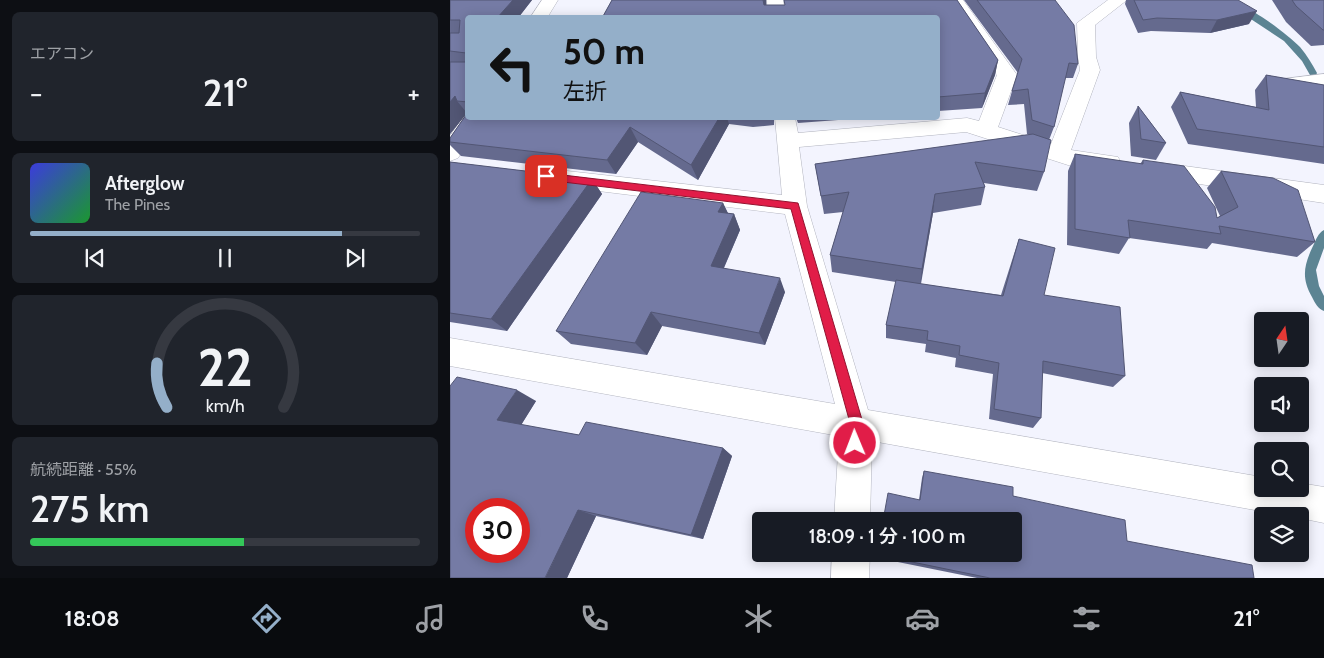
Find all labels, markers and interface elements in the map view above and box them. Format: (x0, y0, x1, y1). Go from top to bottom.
text: 50 m (563, 30, 645, 73)
icon: left (480, 35, 545, 100)
text: エアコン (30, 44, 94, 63)
text: 21° (203, 69, 247, 116)
text: − (30, 76, 42, 110)
text: + (408, 76, 420, 110)
text: 左折 (563, 78, 607, 105)
pin (525, 155, 567, 197)
icon: arrive (532, 162, 560, 190)
text: Afterglow (105, 172, 185, 195)
text: The Pines (105, 195, 170, 214)
icon: previous (81, 244, 109, 272)
icon: pause (211, 244, 239, 272)
icon: next (341, 244, 369, 272)
north arrow (1254, 312, 1309, 368)
map controls (1254, 312, 1309, 562)
text: 22 (197, 336, 253, 399)
button: sound (1254, 377, 1309, 432)
text: km/h (205, 395, 245, 416)
position arrow (828, 416, 880, 468)
button: search (1254, 442, 1309, 497)
text: 航続距離 · 55% (30, 460, 137, 479)
text: 275 km (30, 485, 149, 532)
speed limit sign: 30 (465, 498, 530, 563)
button: layers (1254, 507, 1309, 562)
text: 18:09 · 1 分 · 100 m (809, 525, 965, 548)
icon: directions (249, 601, 284, 636)
icon: music (413, 601, 448, 636)
icon: phone (577, 601, 612, 636)
icon: climate (741, 601, 776, 636)
icon: car (905, 601, 940, 636)
icon: filters (1069, 601, 1104, 636)
text: 18:08 (65, 605, 120, 632)
text: 21° (1233, 605, 1259, 632)

